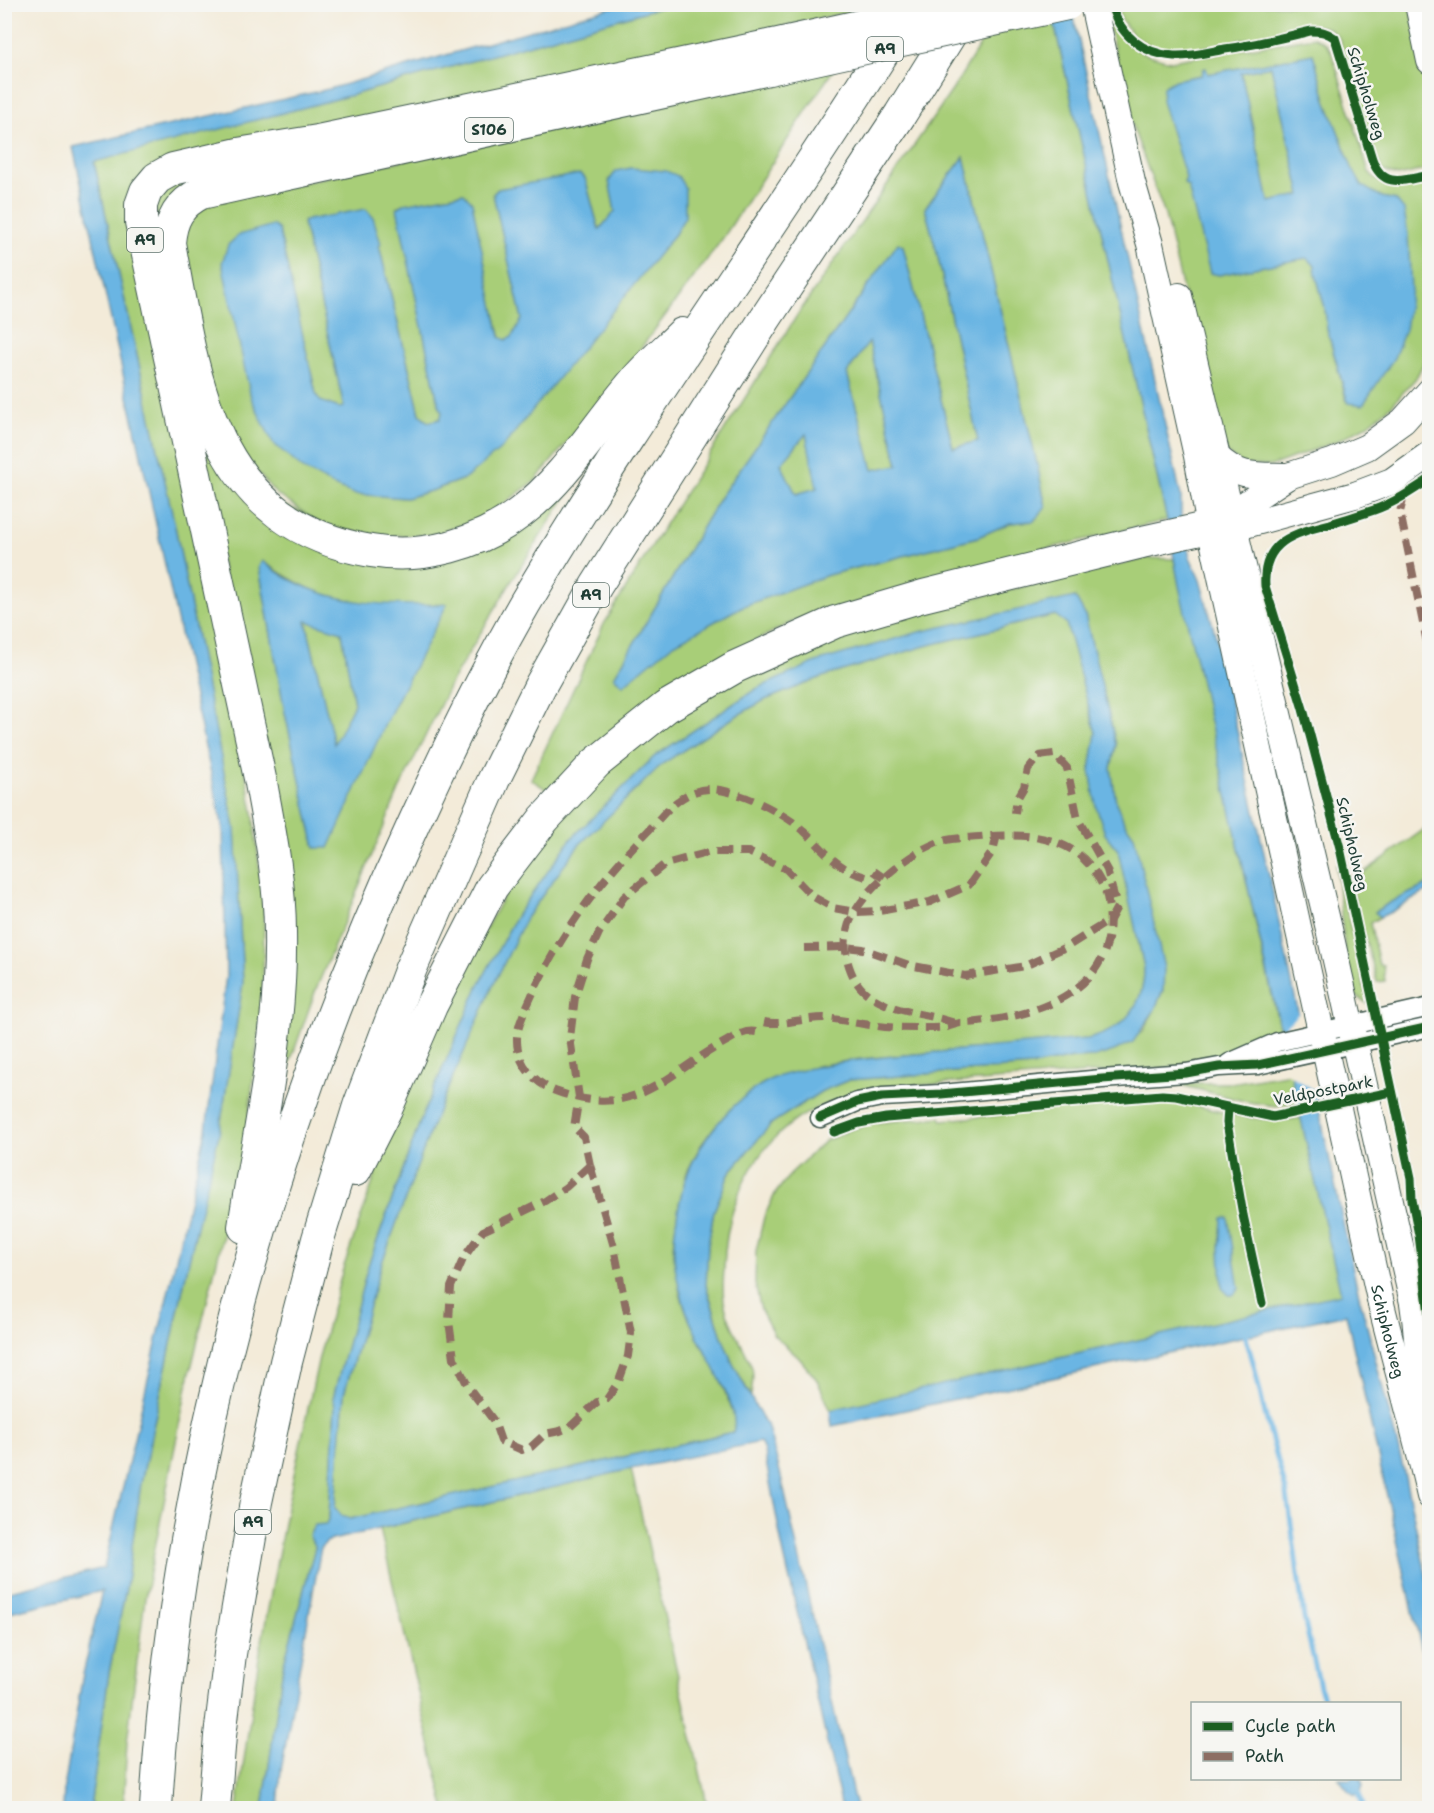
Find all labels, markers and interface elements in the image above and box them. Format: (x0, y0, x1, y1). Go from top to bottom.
road number: A9 (867, 37, 903, 61)
street label: Schipholweg (1342, 44, 1391, 142)
road number: S106 (465, 118, 513, 142)
road number: A9 (127, 228, 163, 252)
road number: A9 (573, 583, 609, 607)
street label: Schipholweg (1331, 795, 1374, 893)
street label: Veldpostpark (1272, 1071, 1375, 1110)
street label: Schipholweg (1366, 1283, 1410, 1381)
road number: A9 (235, 1510, 271, 1534)
legend (1191, 1702, 1401, 1780)
text: Cycle path (1245, 1714, 1336, 1738)
text: Path (1245, 1744, 1284, 1768)

